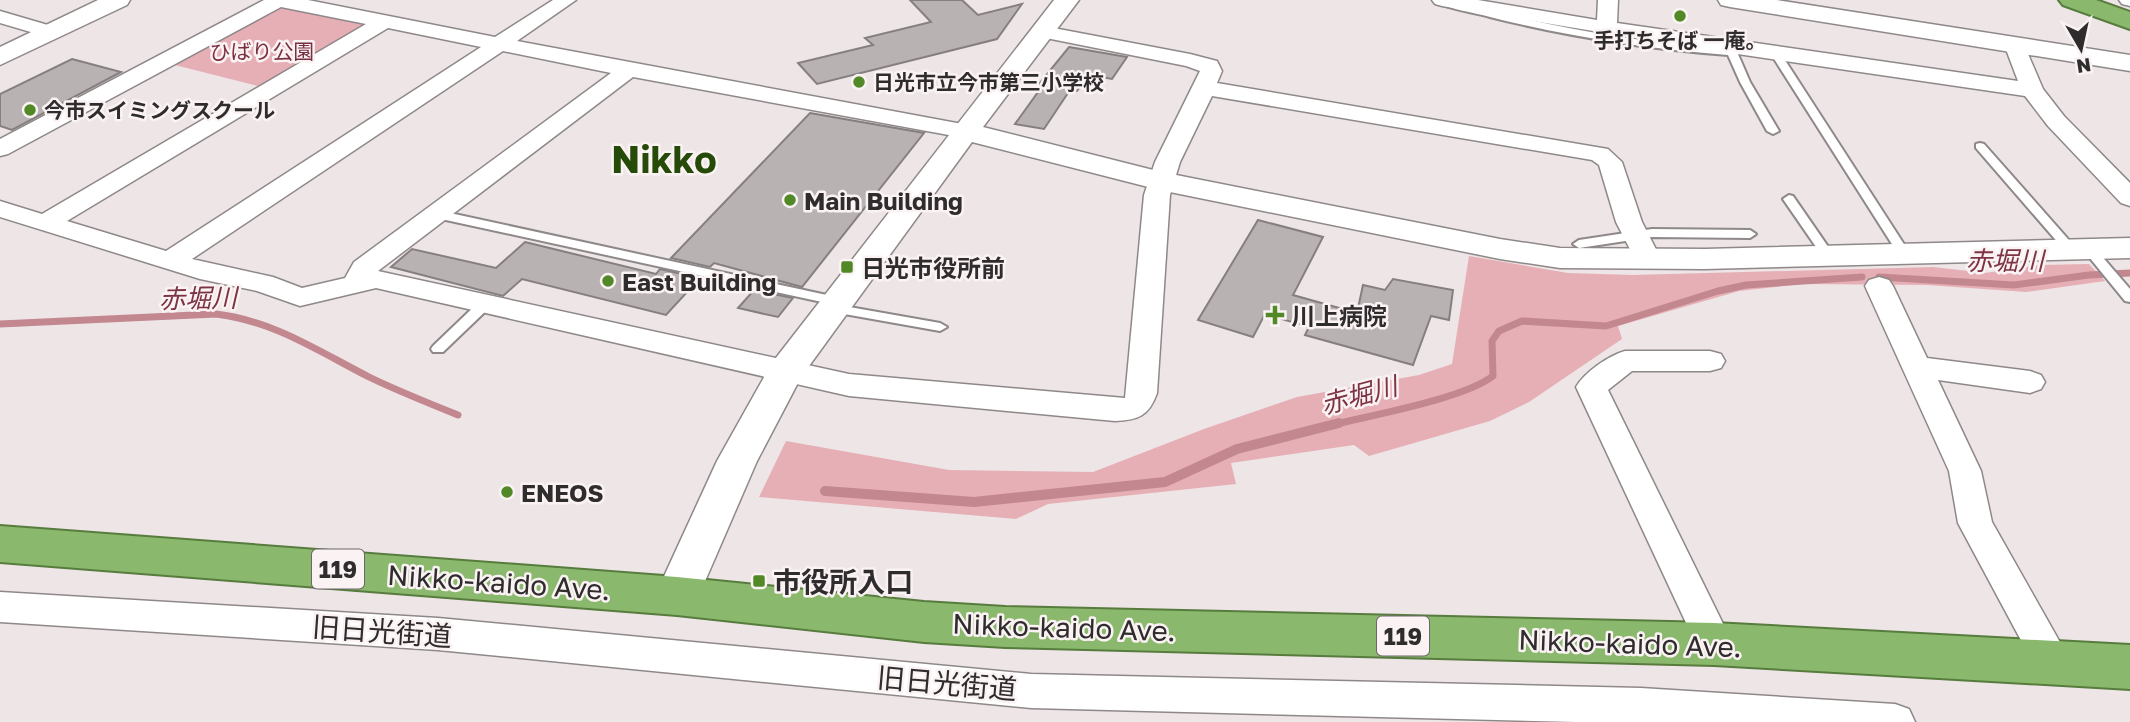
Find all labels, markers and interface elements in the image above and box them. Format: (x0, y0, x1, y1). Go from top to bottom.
marker: 手打ちそば 一庵。 (1672, 8, 1688, 24)
north arrow (2046, 14, 2116, 84)
place label: 手打ちそば 一庵。 (1593, 27, 1767, 53)
park label: ひばり公園 (210, 38, 315, 64)
text: N (2075, 54, 2093, 79)
place label: 日光市立今市第三小学校 (873, 69, 1104, 95)
marker: 日光市立今市第三小学校 (851, 74, 867, 90)
place label: 今市スイミングスクール (44, 97, 275, 123)
marker: 今市スイミングスクール (22, 102, 38, 118)
district label: Nikko (611, 136, 717, 181)
place label: Main Building (804, 186, 963, 215)
marker: Main Building (782, 192, 798, 208)
water label: 赤堀川 (1966, 245, 2047, 276)
place label: 日光市役所前 (861, 253, 1005, 282)
marker: 日光市役所前 (839, 259, 855, 275)
place label: East Building (622, 267, 776, 296)
marker: East Building (600, 273, 616, 289)
water label: 赤堀川 (159, 282, 240, 314)
place label: 川上病院 (1291, 301, 1387, 330)
marker: 川上病院 (1265, 305, 1285, 325)
water label: 赤堀川 (1317, 369, 1404, 420)
place label: ENEOS (521, 478, 604, 507)
marker: ENEOS (499, 484, 515, 500)
road number: 119 (312, 550, 364, 589)
street label: Nikko-kaido Ave. (386, 558, 612, 606)
place label: 市役所入口 (773, 565, 913, 598)
marker: 市役所入口 (751, 573, 767, 589)
street label: Nikko-kaido Ave. (952, 607, 1176, 647)
street label: 旧日光街道 (311, 610, 453, 652)
road number: 119 (1377, 616, 1429, 656)
street label: Nikko-kaido Ave. (1518, 623, 1742, 663)
street label: 旧日光街道 (876, 660, 1018, 706)

